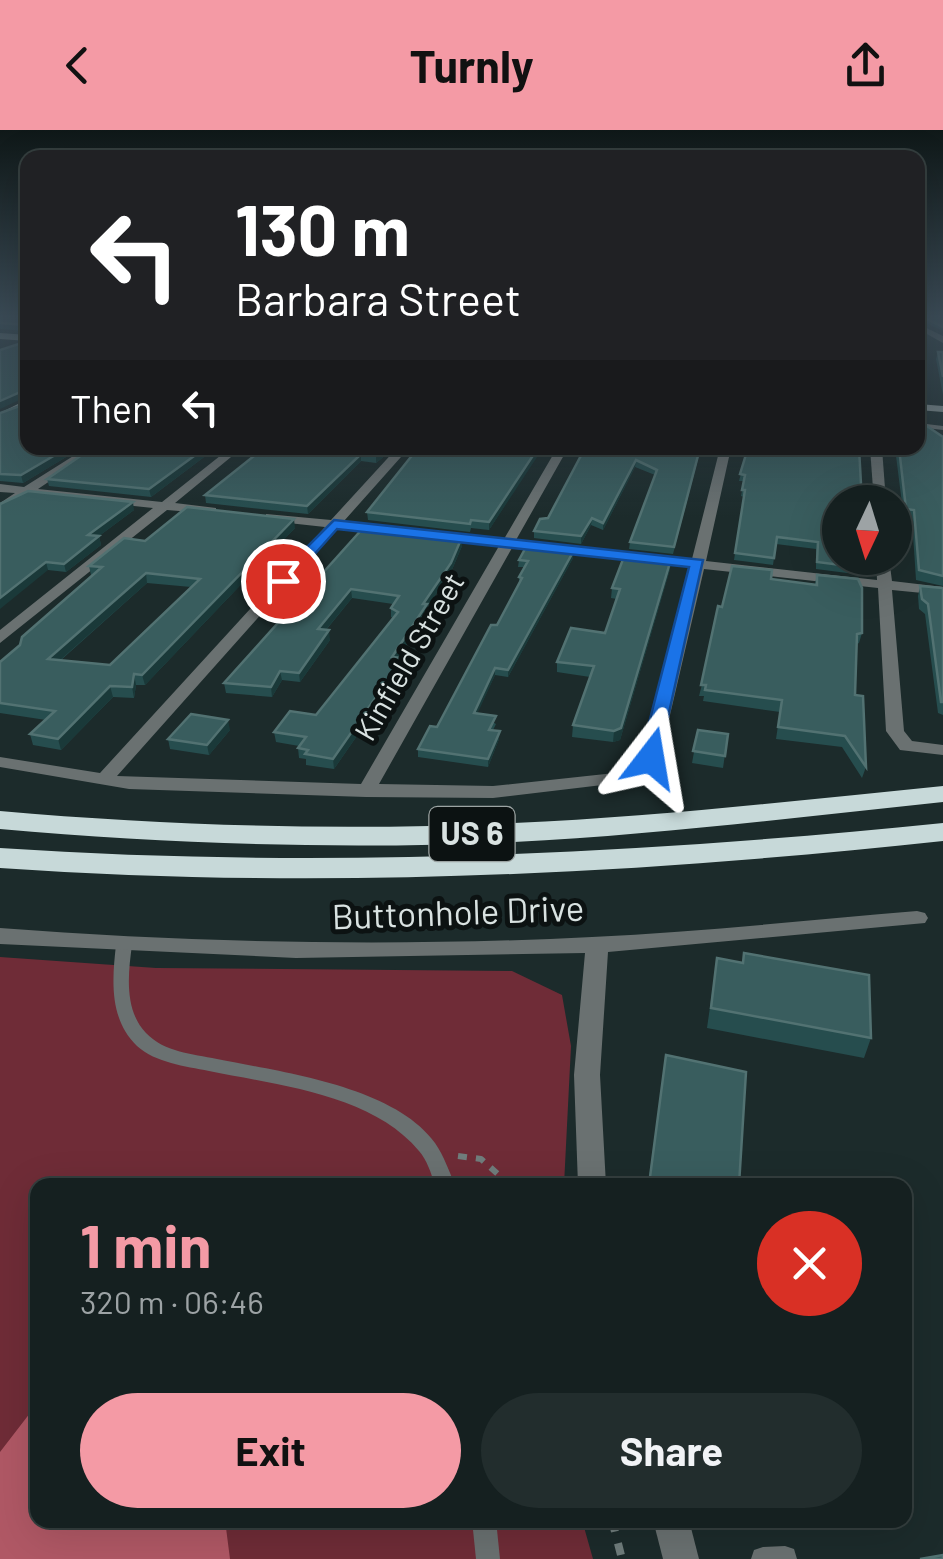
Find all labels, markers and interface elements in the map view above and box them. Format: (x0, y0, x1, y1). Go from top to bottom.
icon: back (50, 38, 105, 93)
text: Turnly (409, 38, 534, 92)
icon: share (838, 38, 893, 93)
text: 130 m (235, 186, 410, 270)
icon: left (70, 190, 200, 320)
text: Barbara Street (235, 271, 521, 325)
icon: left (173, 380, 228, 435)
text: Then (70, 385, 153, 431)
north arrow (822, 485, 912, 575)
map controls (822, 485, 912, 575)
pin (241, 539, 326, 624)
icon: arrive (256, 554, 311, 609)
street label: Kinfield Street (346, 566, 471, 746)
position arrow (599, 706, 703, 810)
road number: US 6 (430, 807, 514, 861)
street label: Buttonhole Drive (331, 886, 585, 936)
text: 1 min (80, 1208, 211, 1280)
button: close (757, 1211, 862, 1316)
text: 320 m · 06:46 (80, 1282, 264, 1320)
button: Exit (80, 1393, 461, 1508)
button: Share (481, 1393, 862, 1508)

